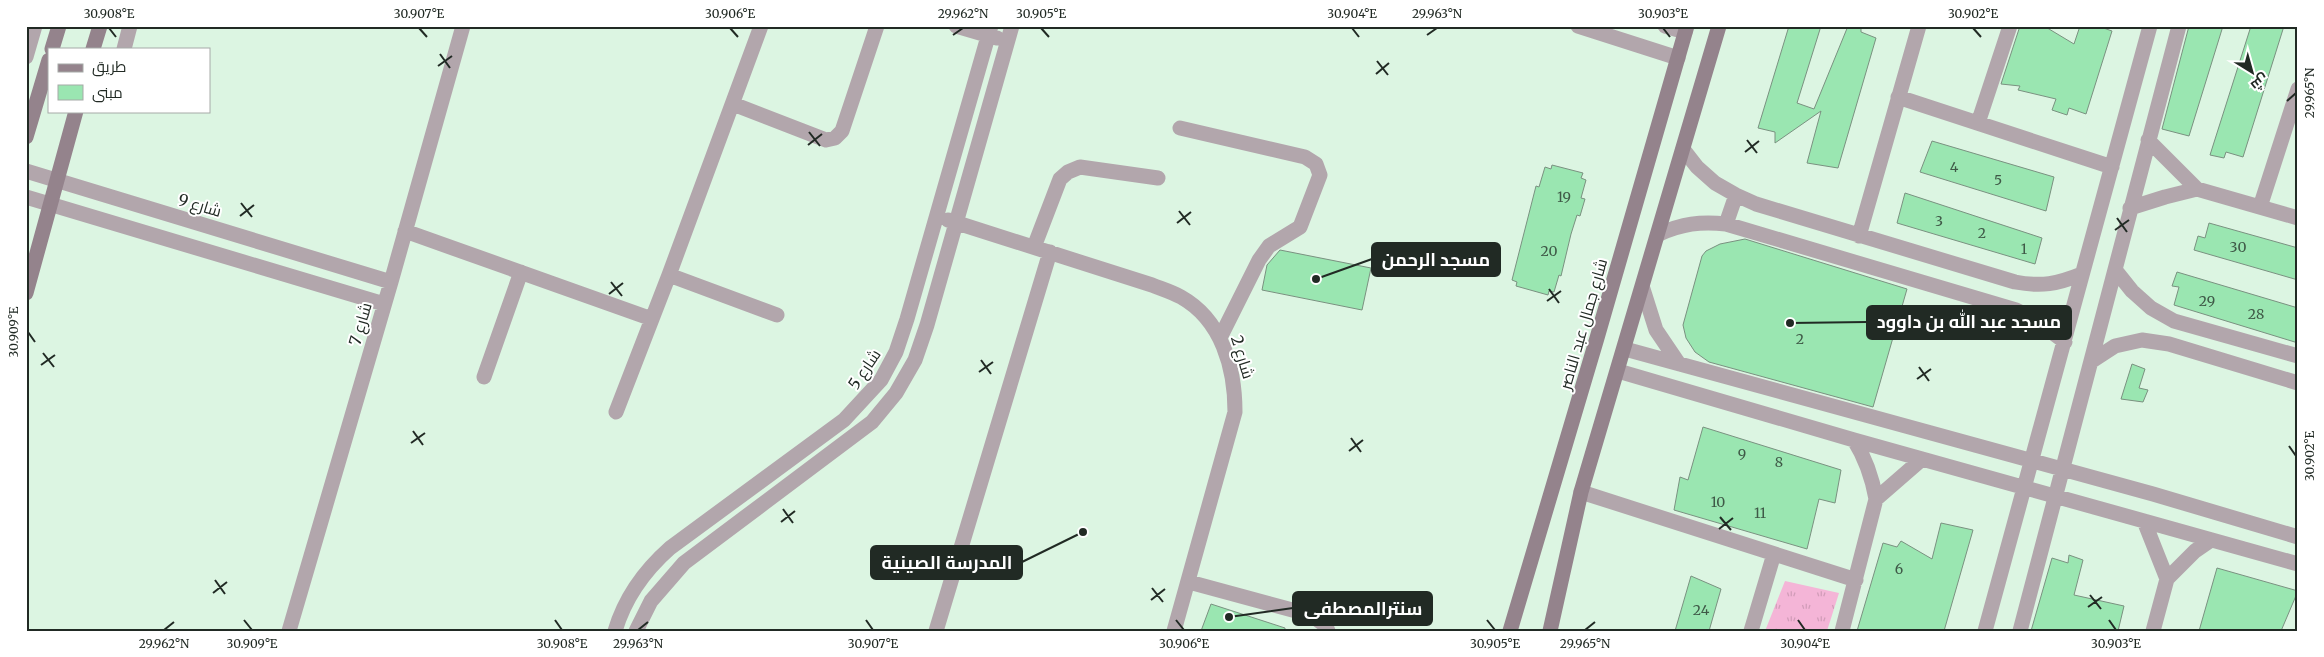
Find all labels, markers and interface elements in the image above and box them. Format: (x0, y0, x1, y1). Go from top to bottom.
text: 30.908°E (84, 6, 135, 21)
text: 30.907°E (394, 6, 445, 21)
text: 30.906°E (705, 6, 755, 21)
text: 29.962°N (938, 6, 989, 21)
text: 30.905°E (1016, 6, 1066, 21)
text: 30.904°E (1327, 6, 1377, 21)
text: 29.963°N (1412, 6, 1463, 21)
text: 30.903°E (1638, 6, 1688, 21)
text: 30.902°E (1948, 6, 1998, 21)
legend (48, 48, 210, 112)
north arrow (2226, 48, 2276, 98)
text: طريق (92, 57, 126, 77)
text: 29.965°N (2302, 67, 2317, 118)
text: ش (2247, 70, 2272, 95)
text: مبنى (92, 83, 123, 103)
house number: 4 (1950, 158, 1959, 176)
house number: 5 (1994, 171, 2002, 189)
house number: 19 (1557, 188, 1571, 206)
street label: شارع 9 (175, 189, 224, 223)
house number: 3 (1935, 212, 1943, 230)
house number: 2 (1978, 224, 1986, 242)
house number: 30 (2230, 238, 2246, 256)
house number: 1 (2021, 240, 2027, 258)
house number: 20 (1540, 242, 1558, 260)
callout: مسجد الرحمن (1372, 243, 1500, 276)
text: مسجد الرحمن (1382, 248, 1490, 271)
street label: شارع جمال عبد الناصر (1554, 256, 1613, 393)
house number: 29 (2199, 292, 2215, 310)
street label: شارع 7 (344, 300, 378, 348)
house number: 28 (2248, 305, 2264, 323)
text: 30.909°E (6, 306, 21, 357)
callout: مسجد عبد الله بن داوود (1867, 306, 2071, 339)
text: مسجد عبد الله بن داوود (1877, 309, 2061, 333)
house number: 2 (1796, 330, 1804, 348)
street label: شارع 2 (1225, 333, 1259, 382)
street label: شارع 5 (843, 345, 886, 394)
text: 30.902°E (2302, 431, 2317, 481)
house number: 9 (1738, 445, 1746, 463)
house number: 8 (1775, 453, 1783, 471)
house number: 10 (1711, 493, 1725, 511)
house number: 11 (1754, 504, 1766, 522)
callout: المدرسة الصينية (871, 546, 1022, 579)
text: المدرسة الصينية (882, 551, 1012, 574)
house number: 6 (1895, 560, 1903, 578)
callout: سنترالمصطفى (1293, 592, 1432, 625)
text: سنترالمصطفى (1304, 597, 1422, 620)
house number: 24 (1693, 601, 1710, 619)
text: 29.962°N (139, 636, 190, 651)
text: 30.909°E (227, 636, 278, 651)
text: 30.908°E (537, 636, 588, 651)
text: 29.963°N (613, 636, 664, 651)
text: 30.907°E (848, 636, 899, 651)
text: 30.906°E (1159, 636, 1209, 651)
text: 30.905°E (1470, 636, 1520, 651)
text: 29.965°N (1560, 636, 1611, 651)
text: 30.904°E (1780, 636, 1830, 651)
text: 30.903°E (2091, 636, 2141, 651)

